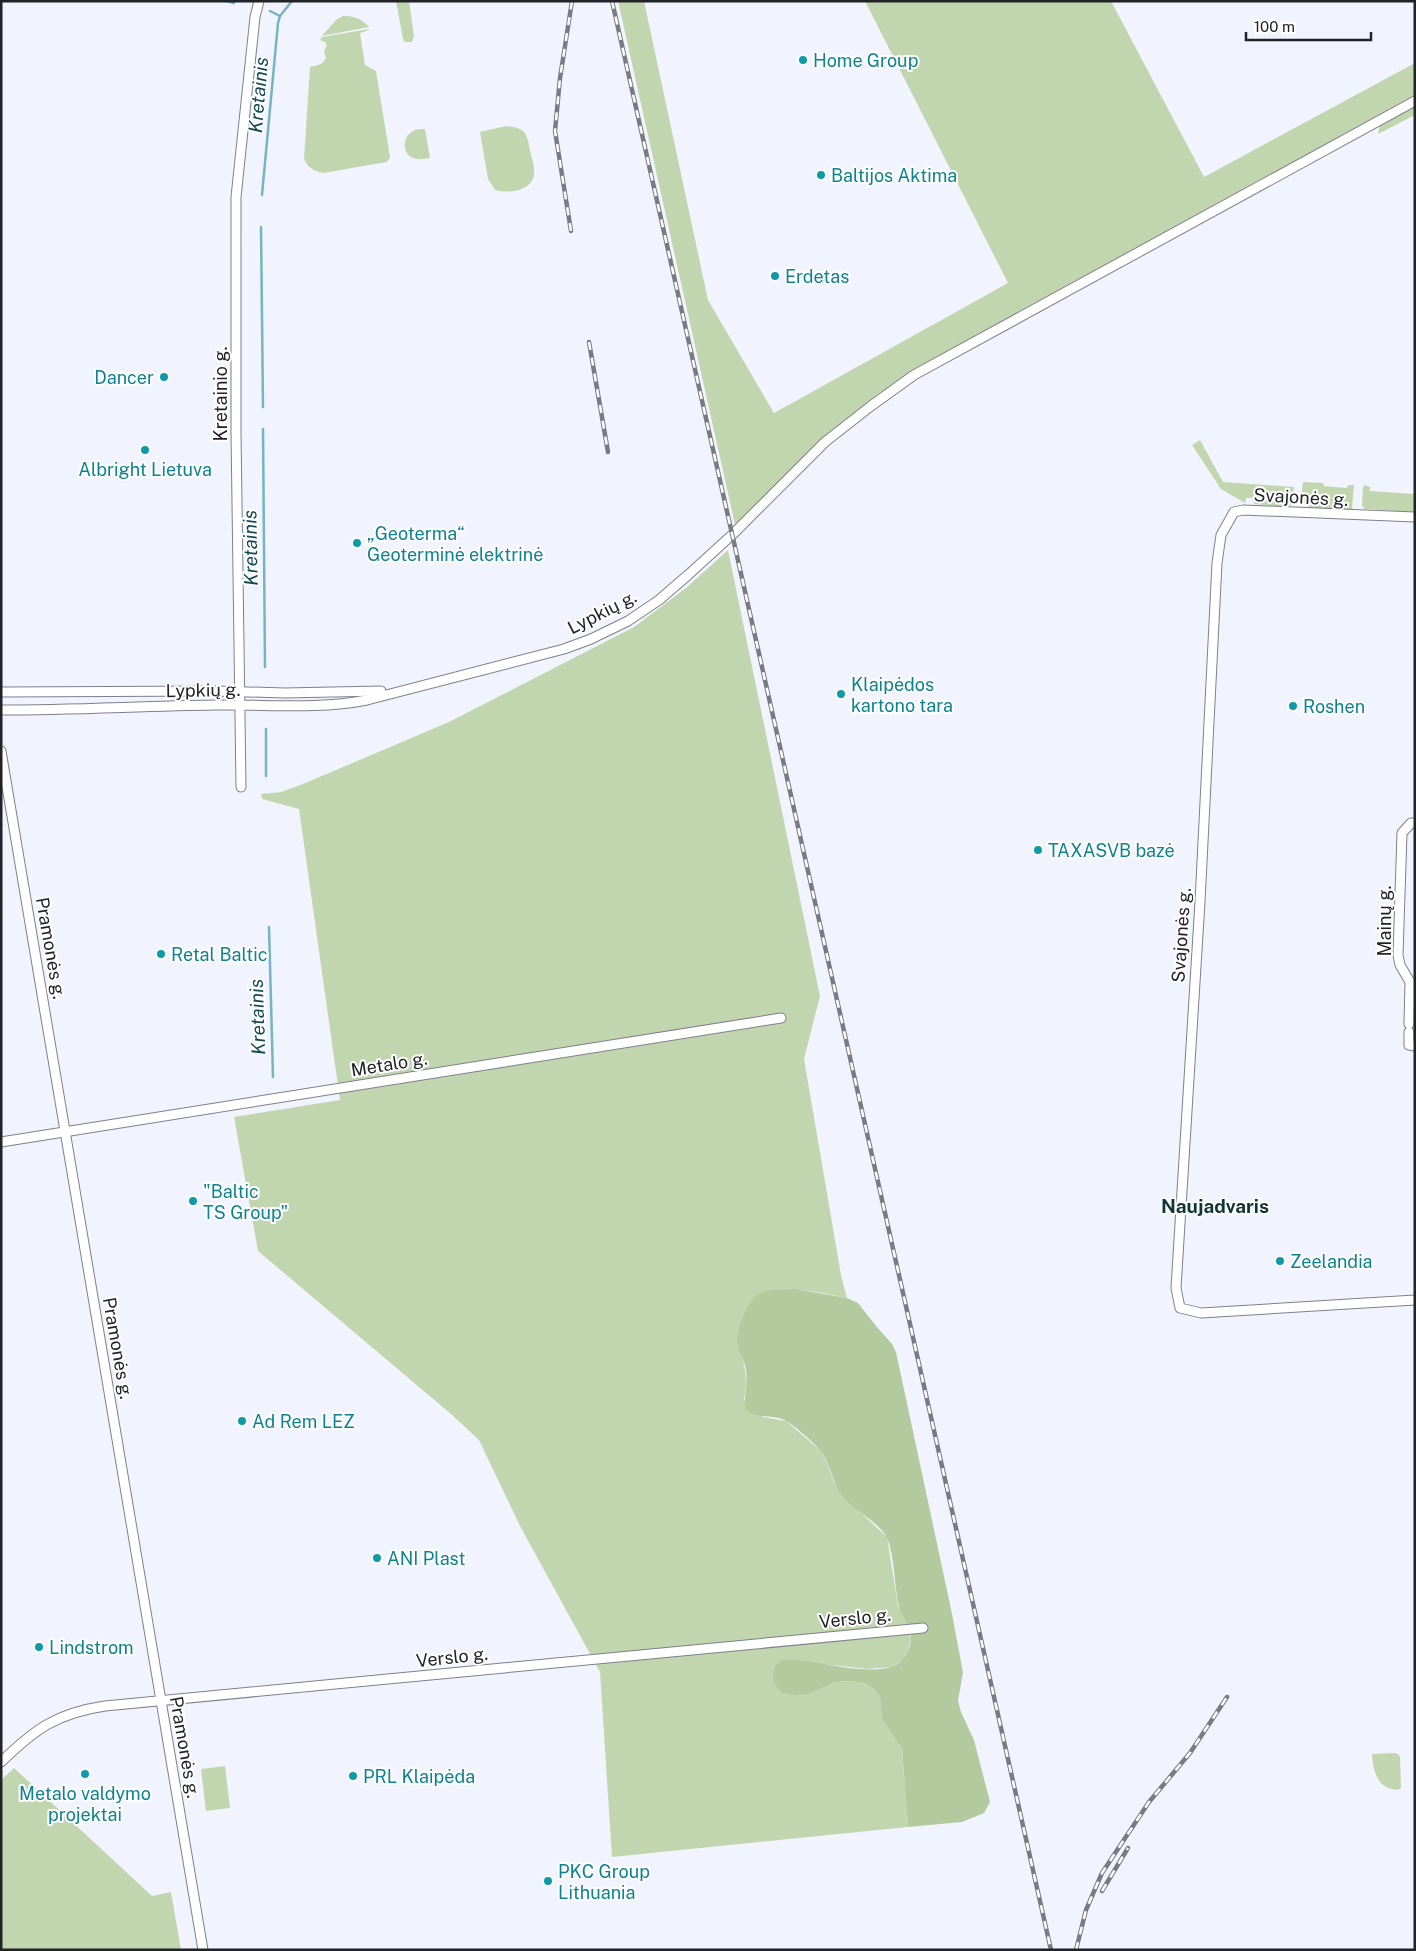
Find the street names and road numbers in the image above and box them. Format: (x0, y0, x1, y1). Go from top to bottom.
street label: Kretainio g. (210, 347, 231, 441)
street label: Svajonės g. (1253, 484, 1349, 510)
street label: Lypkių g. (564, 586, 640, 638)
street label: Lypkių g. (165, 679, 241, 701)
street label: Mainų g. (1374, 886, 1395, 956)
street label: Svajonės g. (1167, 887, 1195, 983)
street label: Pramonės g. (32, 895, 70, 1001)
street label: Metalo g. (349, 1048, 429, 1080)
street label: Pramonės g. (99, 1295, 137, 1401)
street label: Verslo g. (818, 1604, 892, 1632)
street label: Verslo g. (415, 1643, 489, 1671)
street label: Pramonės g. (166, 1694, 204, 1800)

